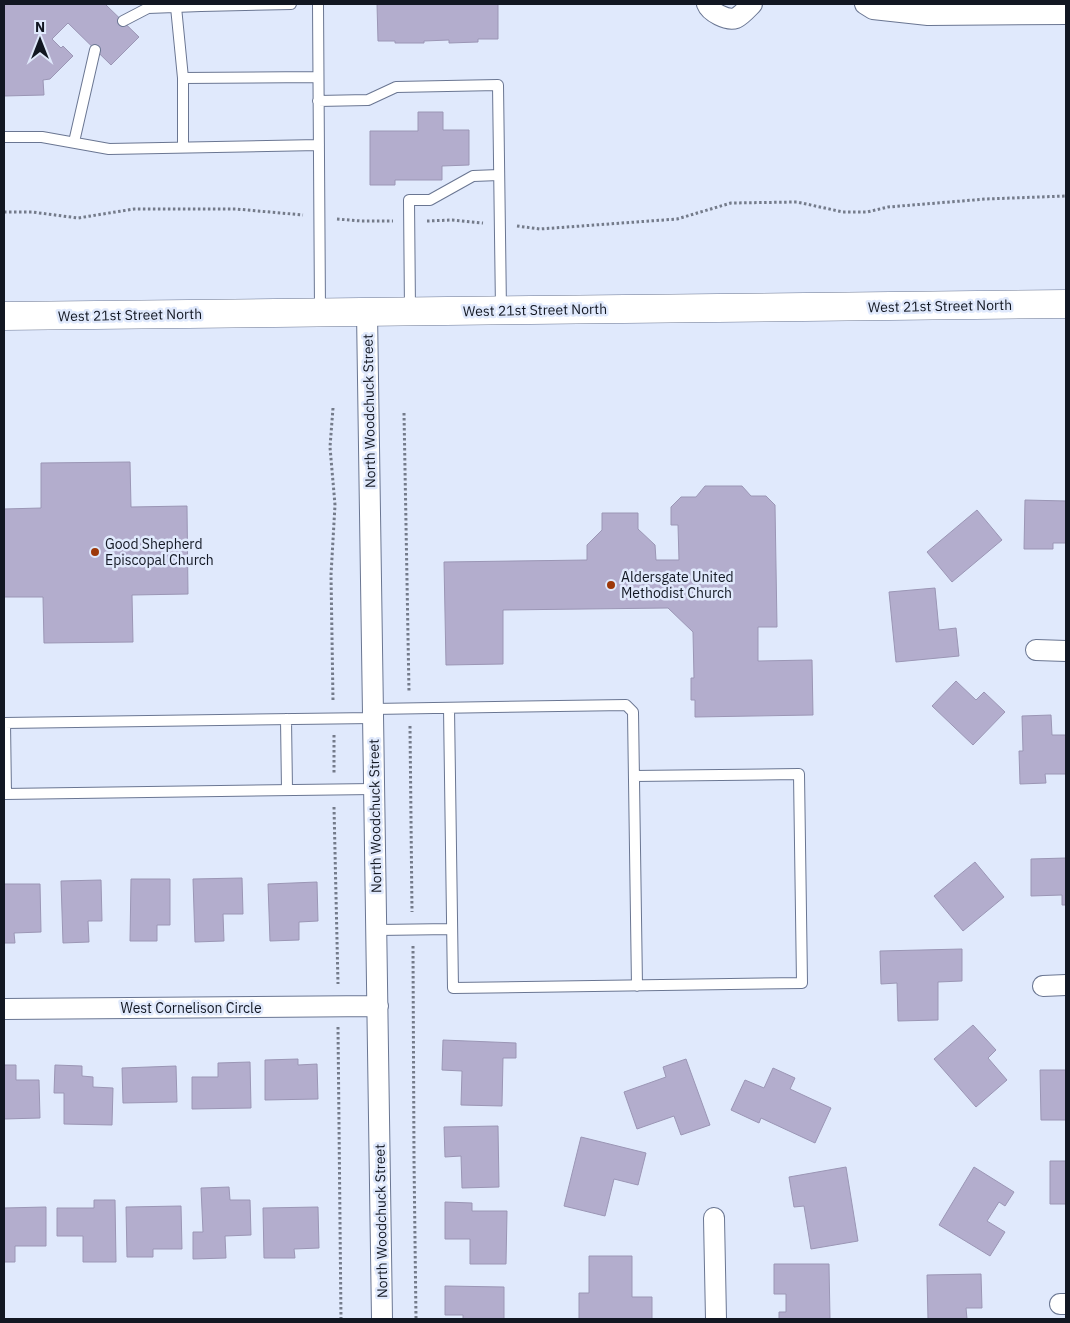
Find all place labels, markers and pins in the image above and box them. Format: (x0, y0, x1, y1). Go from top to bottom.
place label: Good Shepherd Episcopal Church (105, 535, 214, 569)
marker: Good Shepherd Episcopal Church (89, 546, 101, 558)
place label: Aldersgate United Methodist Church (621, 568, 734, 602)
marker: Aldersgate United Methodist Church (605, 579, 617, 591)

